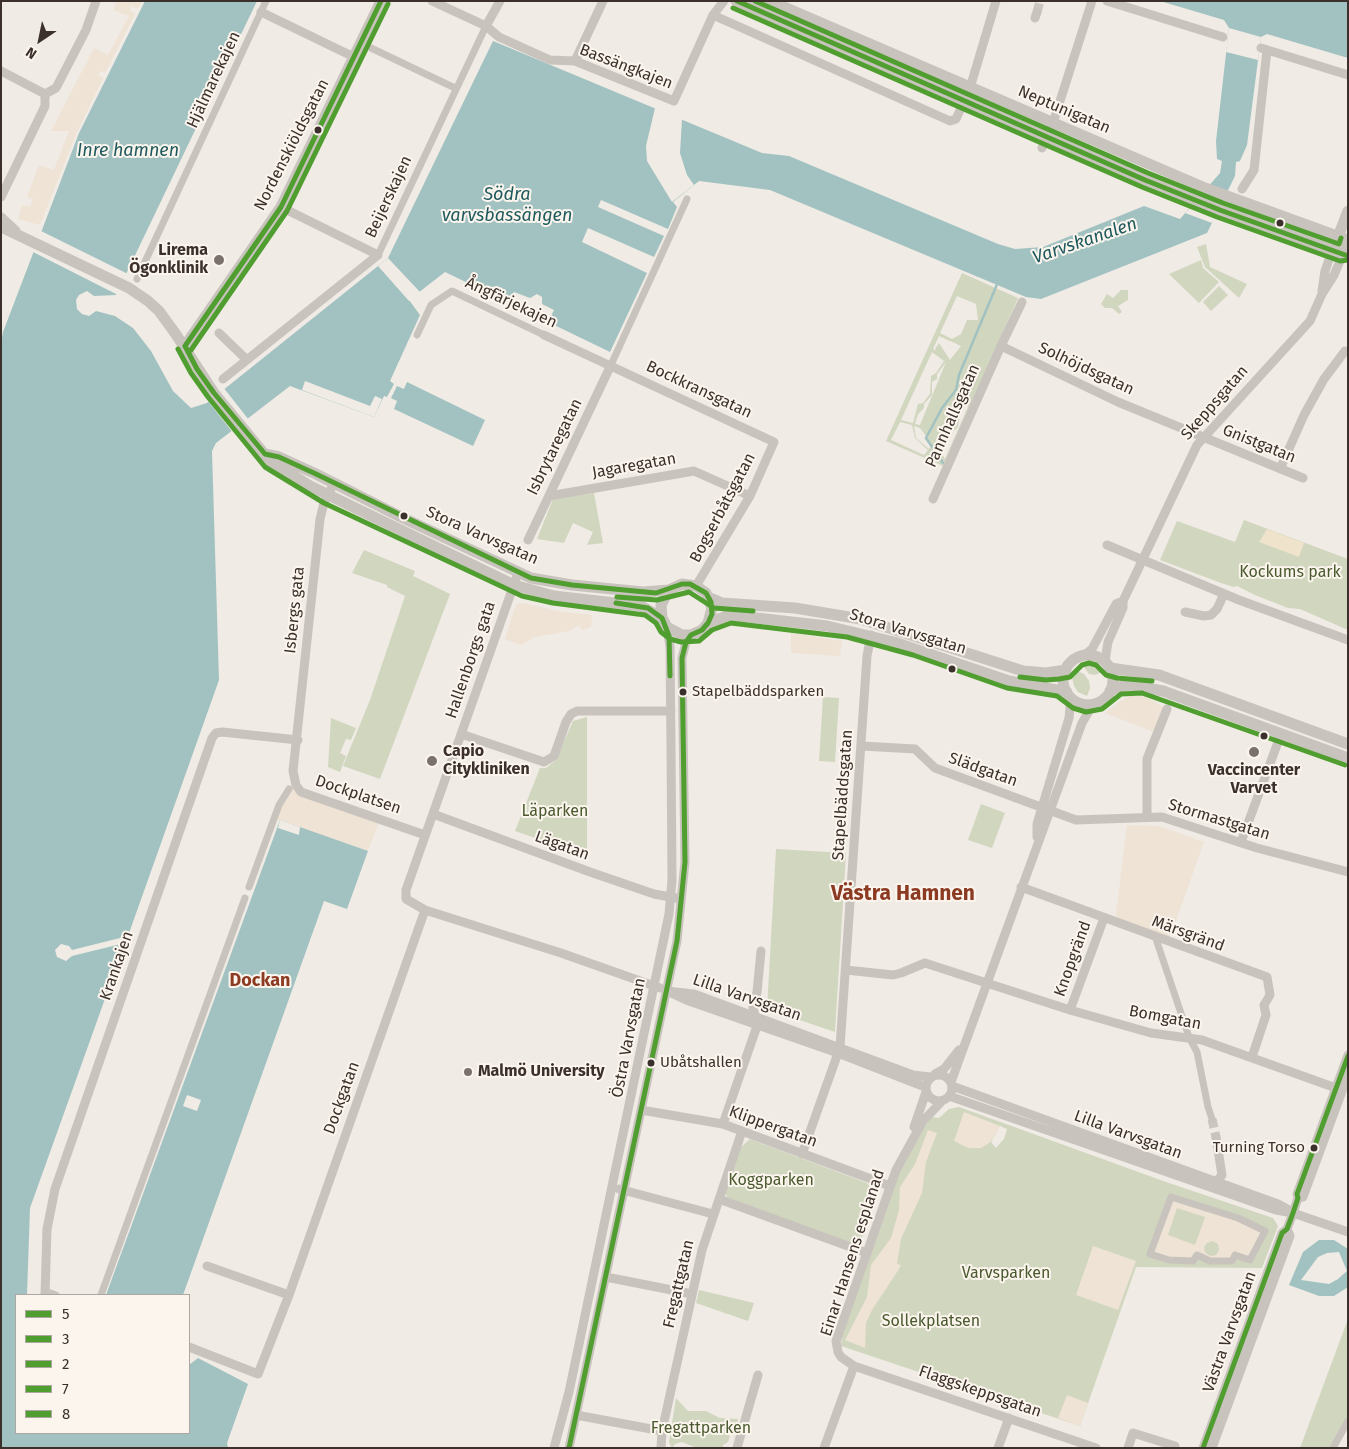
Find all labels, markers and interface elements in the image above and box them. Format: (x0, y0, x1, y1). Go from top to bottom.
north arrow (15, 15, 65, 65)
street label: Hjälmarekajen (183, 29, 245, 131)
street label: Bassängkajen (577, 40, 675, 94)
text: N (23, 43, 40, 63)
street label: Nordenskiöldsgatan (250, 76, 334, 214)
street label: Neptunigatan (1015, 82, 1113, 138)
unlabelled marker (313, 125, 323, 135)
water label: Inre hamnen (77, 140, 179, 162)
street label: Beijerskajen (362, 153, 416, 241)
water label: Södra varvsbassängen (442, 184, 572, 226)
water label: Varvskanalen (1030, 213, 1140, 269)
unlabelled marker (1275, 218, 1285, 228)
place label: Lirema Ögonklinik (129, 241, 208, 279)
marker: Lirema Ögonklinik (212, 253, 226, 267)
street label: Ångfärjekajen (462, 273, 560, 333)
street label: Solhöjdsgatan (1035, 338, 1137, 400)
street label: Bockkransgatan (643, 357, 755, 423)
street label: Pannhallsgatan (922, 361, 984, 471)
street label: Skeppsgatan (1177, 362, 1253, 444)
street label: Isbrytaregatan (523, 396, 587, 498)
street label: Gnistgatan (1219, 421, 1299, 467)
street label: Jagaregatan (590, 449, 678, 483)
street label: Bogserbåtsgatan (686, 450, 760, 566)
street label: Stora Varvsgatan (423, 503, 541, 569)
unlabelled marker (399, 511, 409, 521)
park label: Kockums park (1239, 563, 1341, 583)
street label: Isbergs gata (281, 566, 309, 654)
street label: Hallenborgs gata (442, 599, 500, 721)
street label: Stora Varvsgatan (847, 605, 969, 659)
unlabelled marker (947, 664, 957, 674)
place label: Stapelbäddsparken (692, 683, 824, 701)
marker: Stapelbäddsparken (678, 687, 688, 697)
street label: Stapelbäddsgatan (829, 729, 857, 861)
unlabelled marker (1259, 731, 1269, 741)
place label: Capio Citykliniken (443, 742, 530, 780)
marker: Vaccincenter Varvet (1247, 745, 1261, 759)
street label: Slädgatan (946, 749, 1020, 791)
marker: Capio Citykliniken (425, 754, 439, 768)
place label: Vaccincenter Varvet (1208, 761, 1300, 799)
street label: Dockplatsen (312, 771, 404, 819)
street label: Stormastgatan (1166, 795, 1272, 845)
park label: Läparken (522, 802, 588, 822)
street label: Lägatan (532, 827, 592, 865)
district label: Västra Hamnen (831, 881, 975, 907)
street label: Märsgränd (1149, 912, 1227, 956)
street label: Knopgränd (1050, 918, 1096, 1000)
street label: Krankajen (96, 929, 138, 1003)
district label: Dockan (230, 970, 290, 992)
street label: Lilla Varvsgatan (690, 970, 804, 1026)
street label: Östra Varvsgatan (608, 976, 650, 1100)
street label: Bomgatan (1127, 1002, 1203, 1034)
place label: Ubåtshallen (660, 1054, 742, 1072)
marker: Ubåtshallen (646, 1058, 656, 1068)
street label: Dockgatan (320, 1059, 364, 1137)
place label: Malmö University (478, 1062, 605, 1082)
marker: Malmö University (462, 1066, 474, 1078)
street label: Klippergatan (726, 1102, 820, 1152)
street label: Lilla Varvsgatan (1071, 1107, 1185, 1163)
place label: Turning Torso (1213, 1139, 1305, 1157)
marker: Turning Torso (1309, 1143, 1319, 1153)
street label: Einar Hansens esplanad (817, 1167, 889, 1339)
park label: Koggparken (728, 1171, 814, 1191)
street label: Fregattgatan (659, 1238, 699, 1330)
park label: Varvsparken (962, 1264, 1050, 1284)
street label: Västra Varvsgatan (1199, 1269, 1261, 1395)
legend (15, 1294, 190, 1434)
text: 5 (62, 1305, 70, 1323)
park label: Sollekplatsen (882, 1312, 980, 1332)
text: 3 (62, 1330, 70, 1348)
text: 2 (62, 1355, 69, 1373)
street label: Flaggskeppsgatan (916, 1362, 1044, 1422)
text: 7 (62, 1380, 69, 1398)
text: 8 (62, 1405, 70, 1423)
park label: Fregattparken (651, 1419, 751, 1439)

